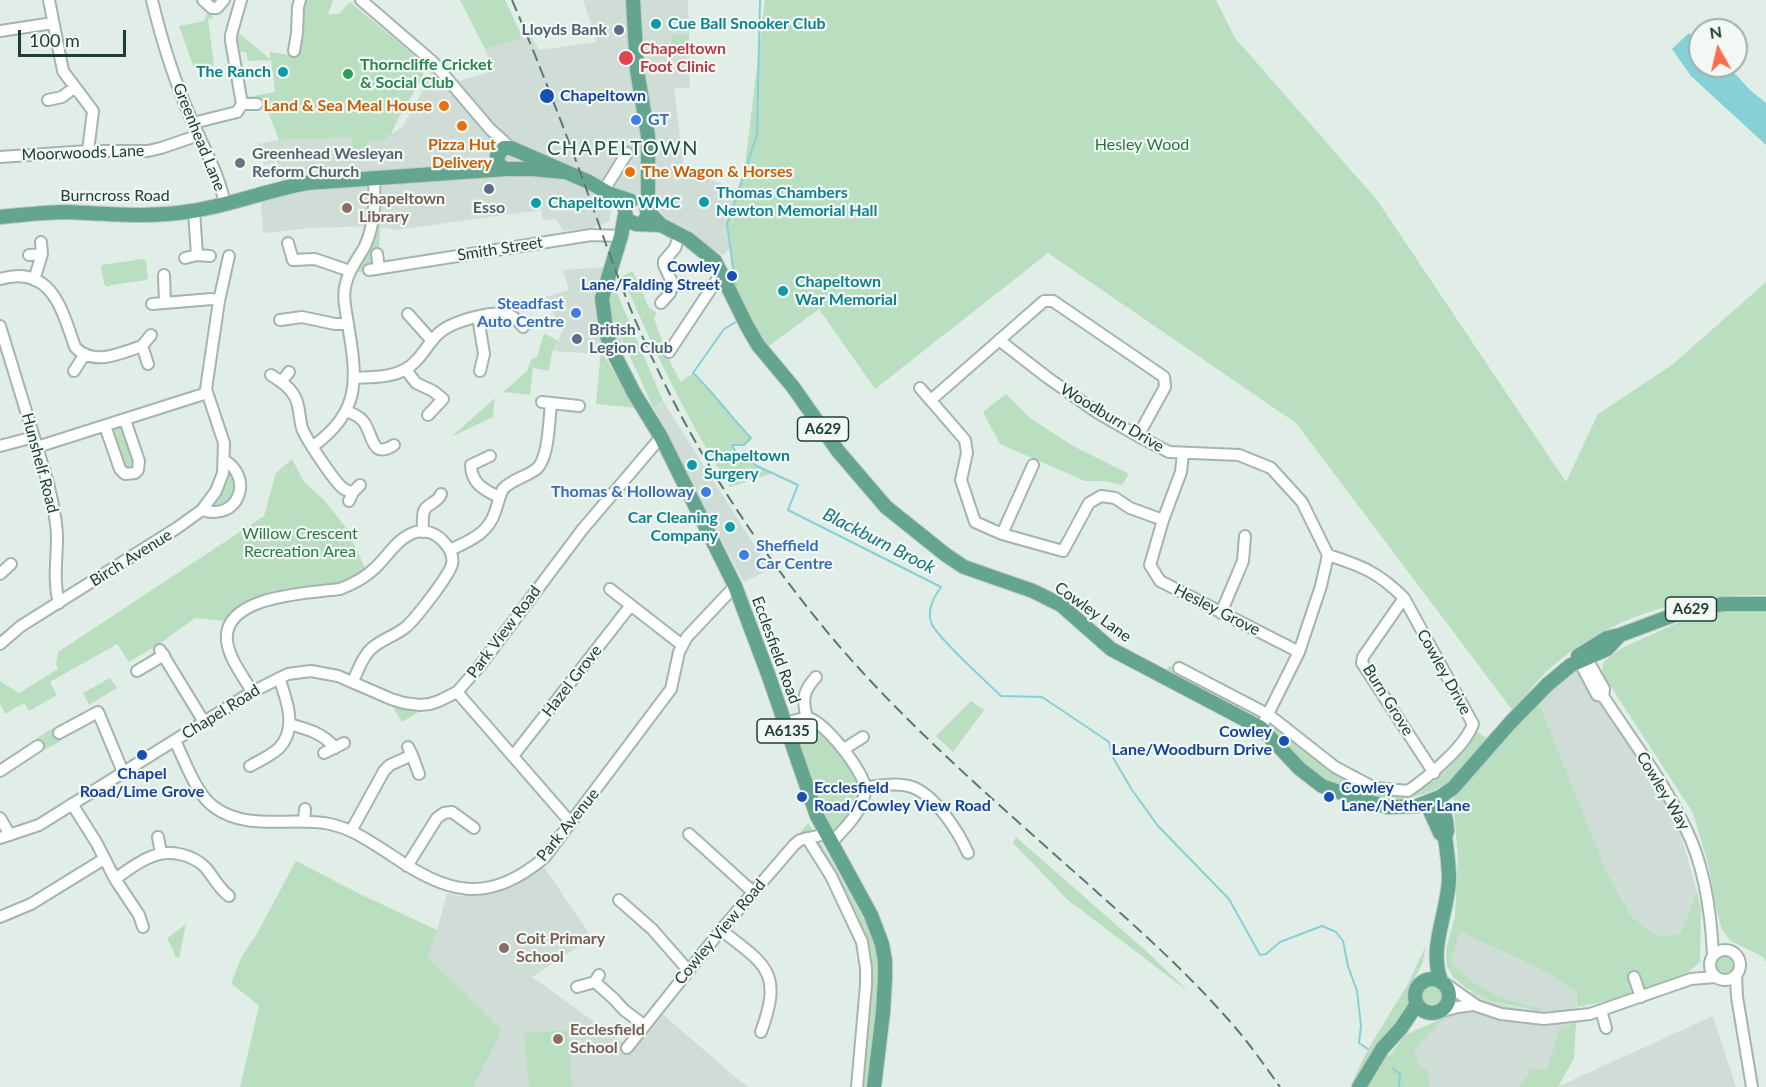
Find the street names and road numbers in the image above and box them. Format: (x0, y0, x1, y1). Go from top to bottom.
street label: Greenhead Lane (169, 80, 229, 194)
street label: Moorwoods Lane (21, 141, 145, 165)
street label: Burncross Road (60, 186, 170, 206)
street label: Smith Street (456, 233, 544, 265)
street label: Woodburn Drive (1057, 379, 1167, 457)
street label: Hunshelf Road (17, 411, 63, 515)
road number: A629 (798, 417, 848, 441)
street label: Birch Avenue (86, 525, 176, 591)
street label: Cowley Lane (1051, 578, 1135, 646)
street label: Hesley Grove (1171, 580, 1263, 640)
street label: Park View Road (463, 582, 545, 682)
street label: Ecclesfield Road (748, 594, 804, 706)
road number: A629 (1666, 597, 1716, 621)
street label: Cowley Drive (1413, 626, 1475, 718)
street label: Hazel Grove (538, 641, 606, 721)
street label: Burn Grove (1359, 661, 1417, 739)
street label: Chapel Road (178, 680, 264, 744)
road number: A6135 (757, 719, 817, 743)
street label: Cowley Way (1632, 748, 1694, 834)
street label: Park Avenue (533, 785, 603, 865)
street label: Cowley View Road (670, 875, 770, 989)

